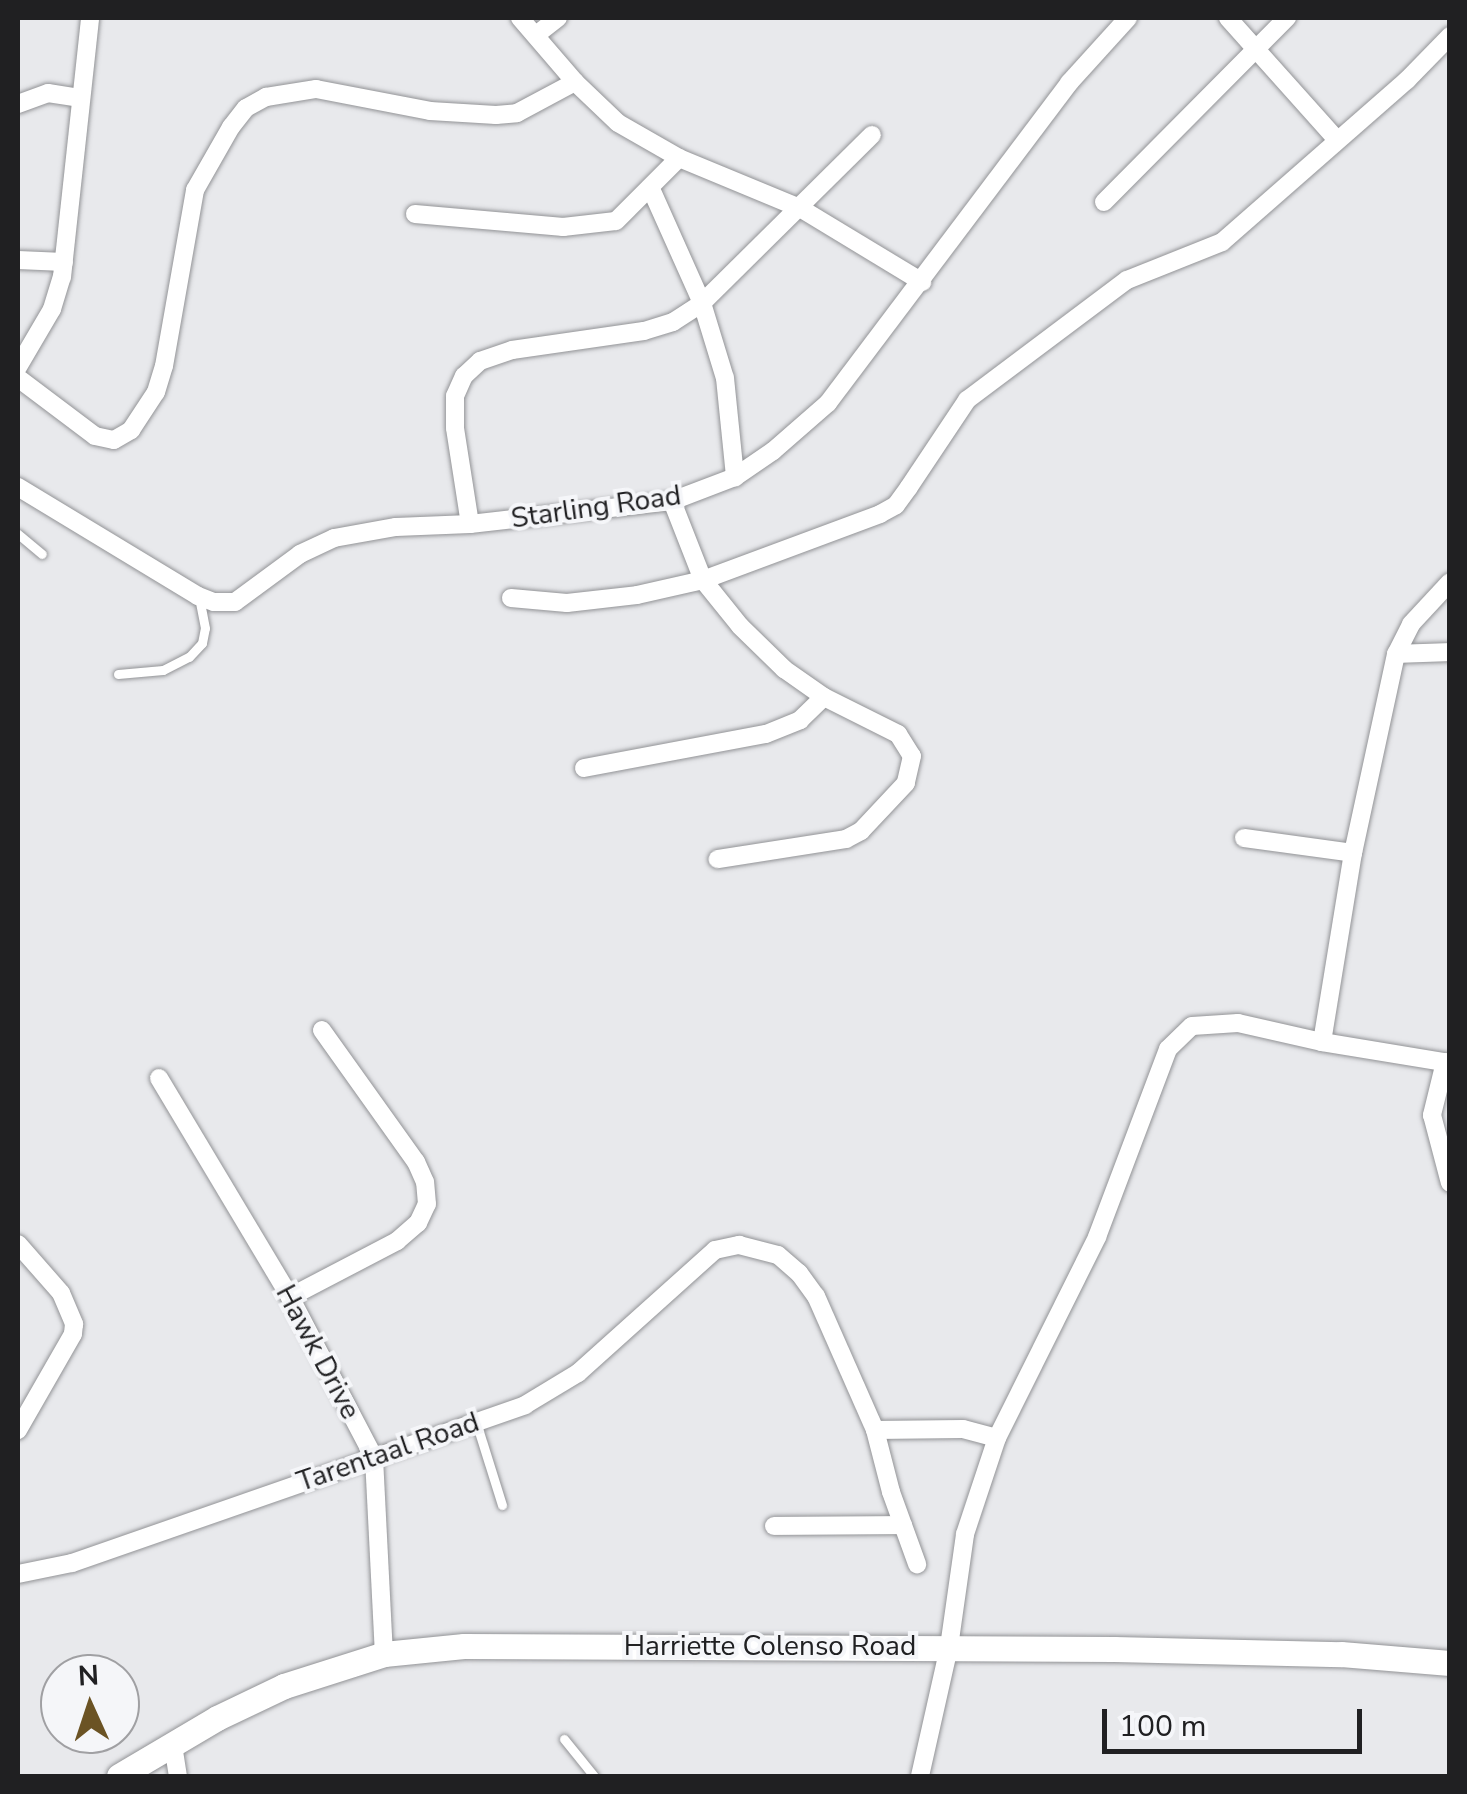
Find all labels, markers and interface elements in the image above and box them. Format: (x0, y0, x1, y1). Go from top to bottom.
street label: Starling Road (509, 478, 683, 536)
street label: Hawk Drive (269, 1279, 367, 1425)
street label: Tarentaal Road (293, 1405, 483, 1499)
street label: Harriette Colenso Road (624, 1629, 916, 1663)
north arrow (40, 1654, 140, 1754)
text: N (77, 1657, 100, 1696)
scale bar (1107, 1689, 1367, 1751)
text: 100 m (1119, 1706, 1206, 1747)

